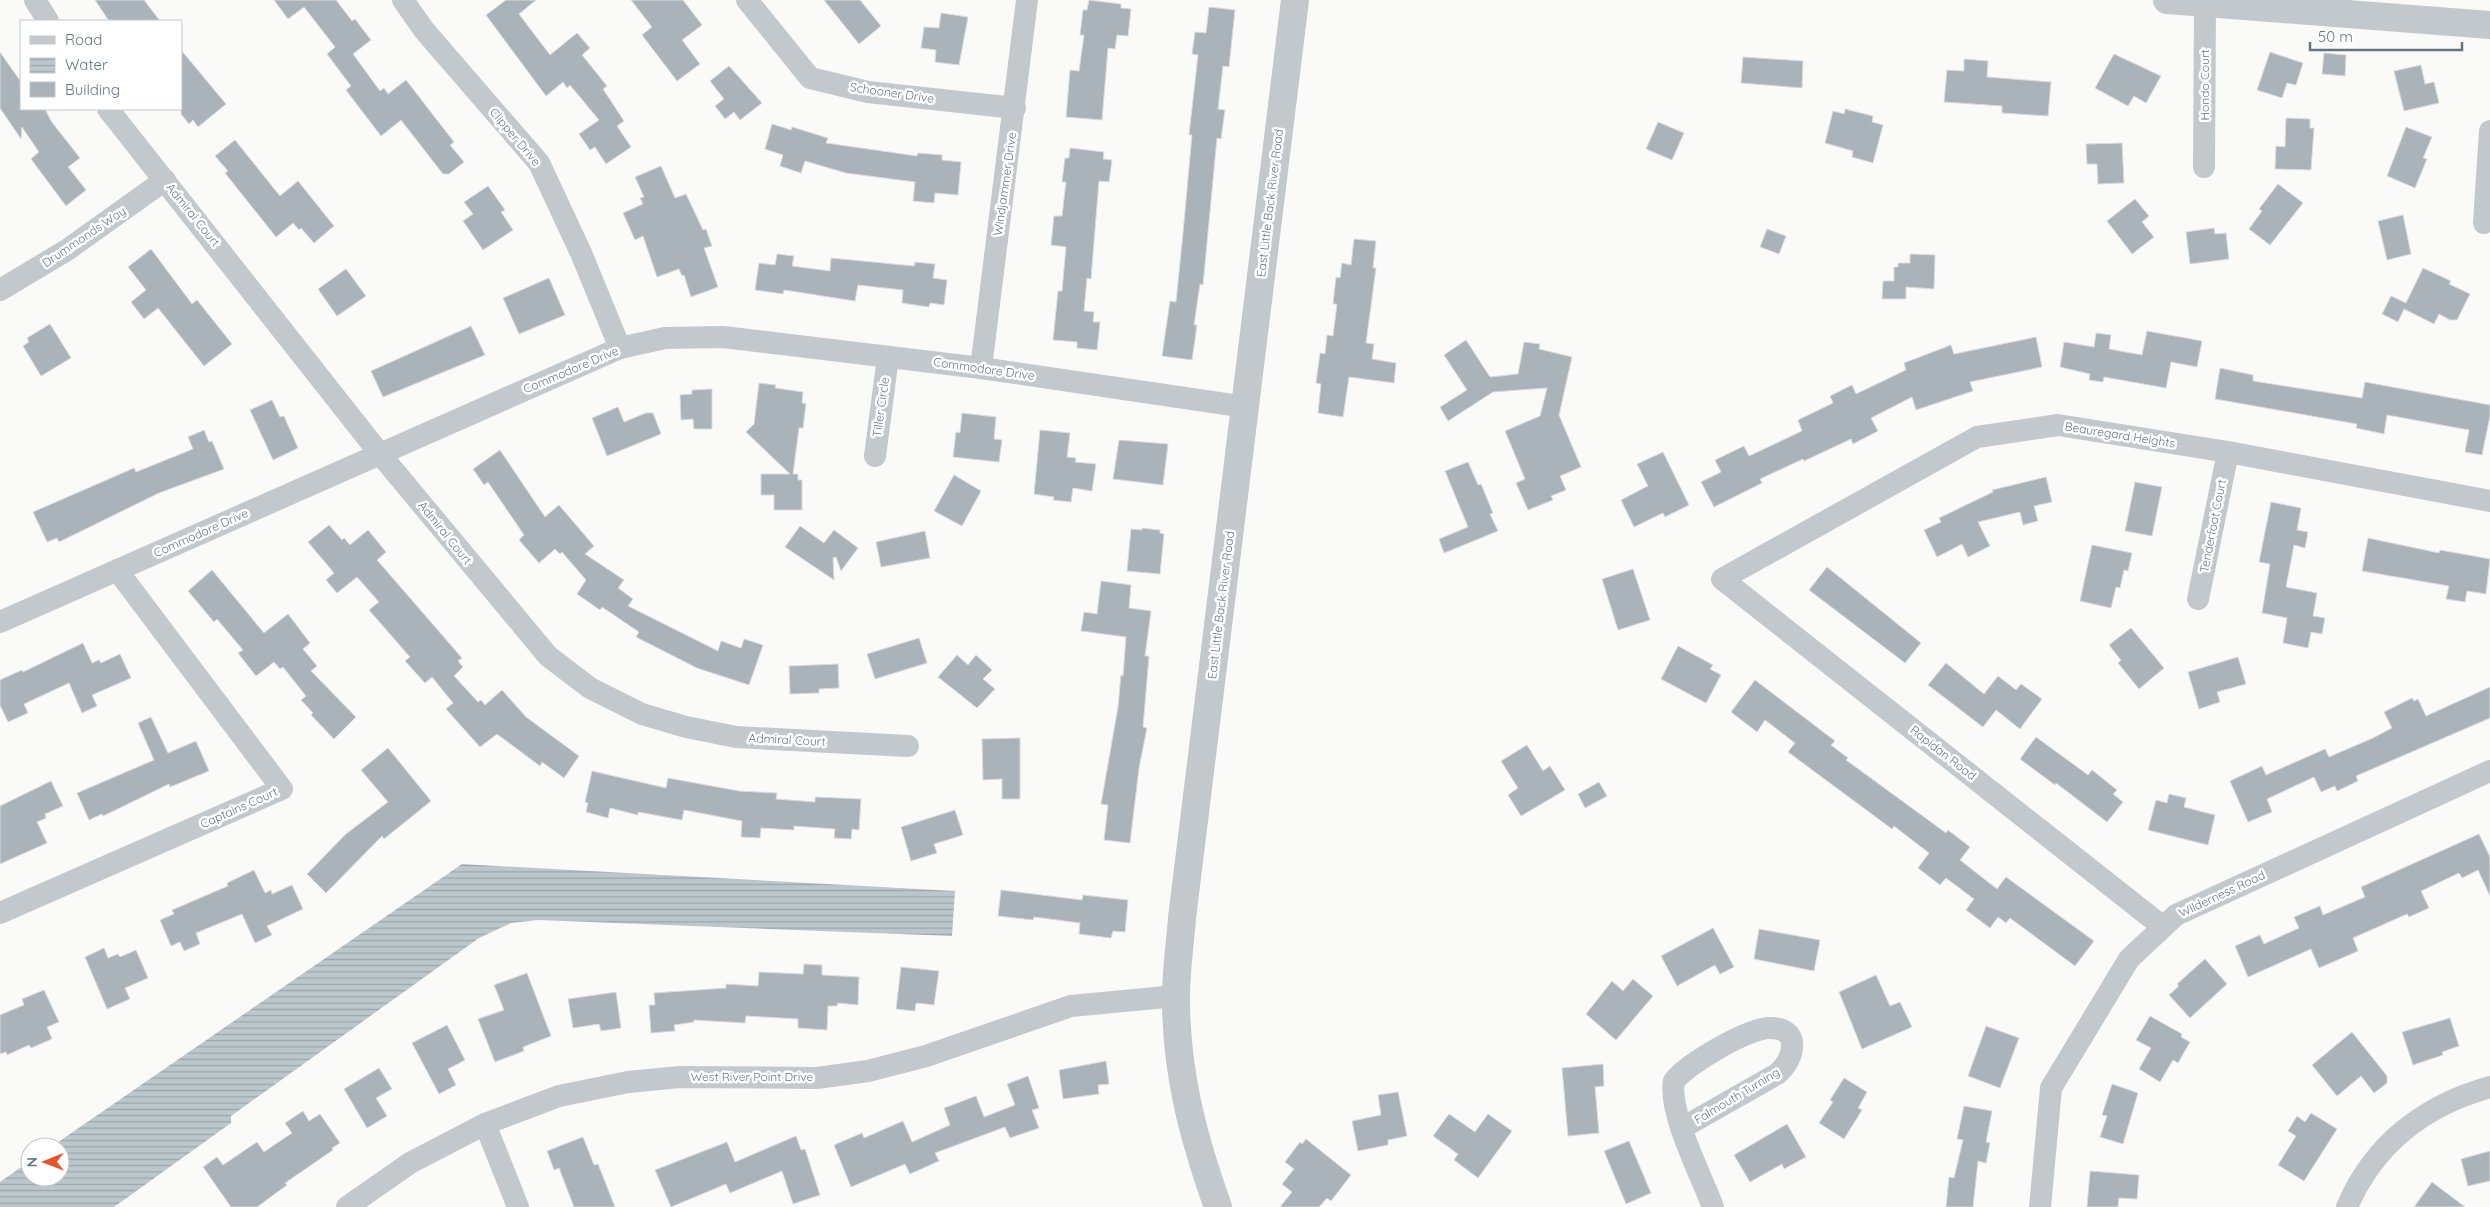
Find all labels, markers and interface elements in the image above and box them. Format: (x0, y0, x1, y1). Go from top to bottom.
legend (20, 20, 182, 110)
scale bar (2310, 20, 2462, 52)
text: 50 m (2318, 27, 2353, 46)
text: Road (65, 30, 102, 49)
street label: Hondo Court (2197, 49, 2212, 121)
text: Water (65, 55, 108, 74)
street label: Schooner Drive (849, 79, 935, 106)
text: Building (65, 80, 120, 99)
street label: Clipper Drive (487, 105, 544, 169)
street label: East Little Back River Road (1253, 128, 1286, 278)
street label: Windjammer Drive (990, 131, 1019, 237)
street label: Admiral Court (163, 180, 223, 249)
street label: Drummonds Way (39, 203, 128, 270)
street label: Commodore Drive (521, 343, 621, 396)
street label: Commodore Drive (932, 354, 1036, 383)
street label: Tiller Circle (869, 376, 892, 438)
street label: Beauregard Heights (2064, 418, 2177, 451)
street label: Tenderfoot Court (2196, 478, 2229, 574)
street label: Admiral Court (415, 498, 475, 567)
street label: Commodore Drive (151, 505, 251, 560)
street label: East Little Back River Road (1204, 530, 1237, 680)
street label: Rapidan Road (1907, 722, 1979, 783)
street label: Admiral Court (748, 730, 826, 749)
street label: Captains Court (198, 784, 280, 831)
street label: Wilderness Road (2176, 867, 2267, 920)
street label: Falmouth Turning (1691, 1064, 1782, 1127)
street label: West River Point Drive (691, 1069, 814, 1084)
north arrow (20, 1137, 70, 1187)
text: N (23, 1157, 41, 1168)

